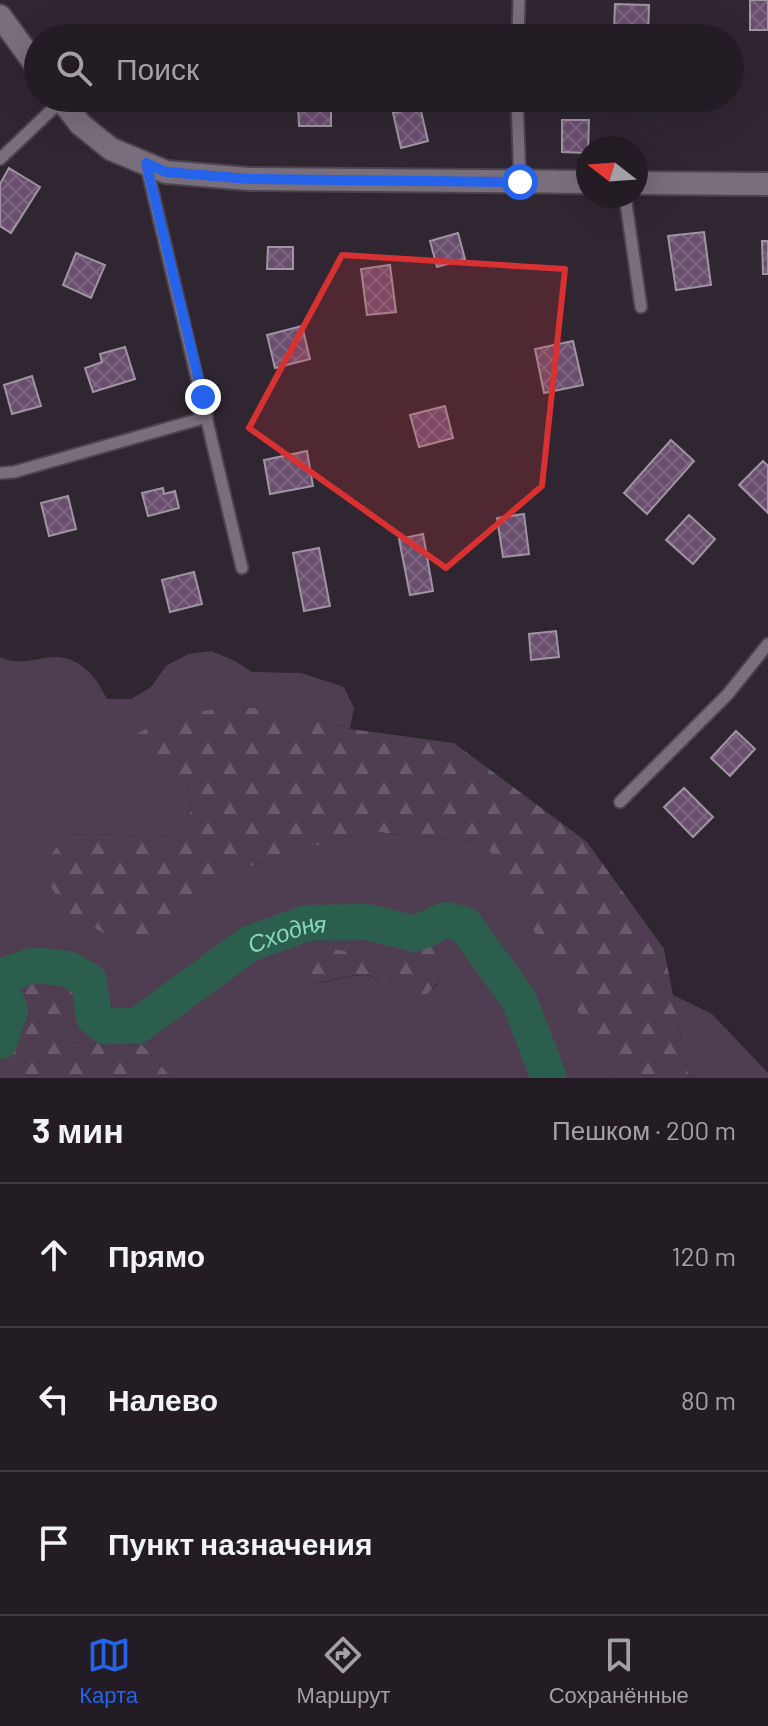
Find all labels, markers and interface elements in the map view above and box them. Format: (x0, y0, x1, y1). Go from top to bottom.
search box (24, 24, 744, 112)
icon: search (52, 46, 96, 90)
text: Поиск (116, 50, 199, 86)
north arrow (576, 136, 648, 208)
route start (502, 164, 538, 200)
route end (185, 379, 221, 415)
water label: Сходня (243, 907, 327, 958)
text: 3 мин (32, 1109, 124, 1150)
text: Пешком · 200 m (552, 1114, 736, 1145)
icon: ahead (32, 1233, 76, 1277)
text: Прямо (108, 1237, 205, 1273)
text: 120 m (672, 1240, 736, 1271)
icon: left (32, 1377, 76, 1421)
text: Налево (108, 1381, 218, 1417)
text: 80 m (681, 1384, 736, 1415)
icon: arrive (32, 1521, 76, 1565)
text: Пункт назначения (108, 1525, 372, 1561)
tab: Карта (79, 1633, 138, 1709)
tab: Маршрут (297, 1633, 390, 1709)
tab: Сохранённые (549, 1633, 689, 1709)

